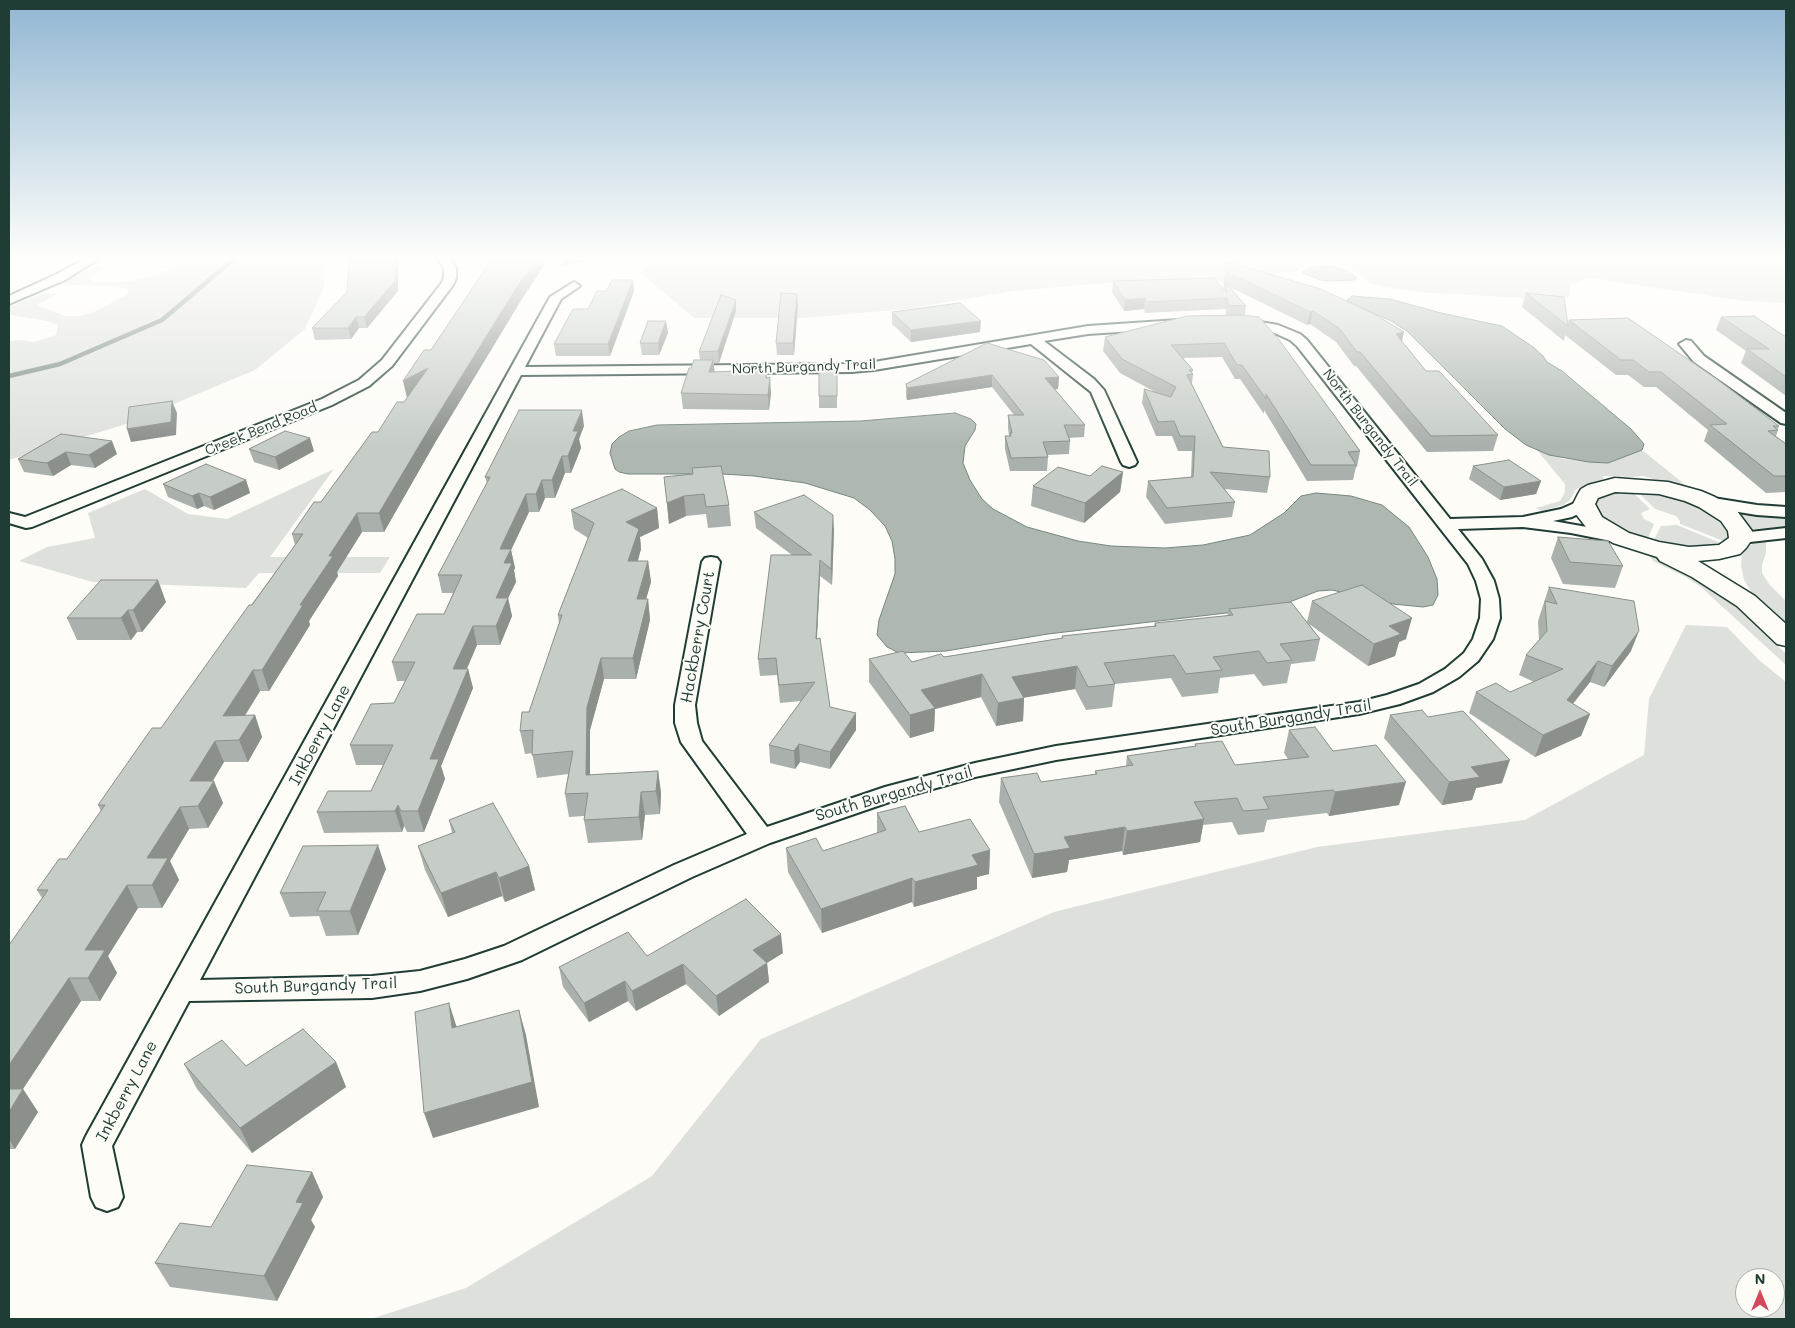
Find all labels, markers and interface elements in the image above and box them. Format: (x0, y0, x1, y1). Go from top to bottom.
street label: North Burgandy Trail (732, 356, 876, 378)
street label: North Burgandy Trail (1319, 366, 1421, 490)
street label: Creek Bend Road (202, 399, 320, 459)
street label: Hackberry Court (677, 570, 719, 704)
street label: Inkberry Lane (285, 681, 355, 789)
street label: South Burgandy Trail (1209, 696, 1373, 740)
street label: South Burgandy Trail (813, 762, 975, 826)
street label: South Burgandy Trail (234, 974, 398, 998)
street label: Inkberry Lane (92, 1037, 162, 1145)
north arrow (1735, 1268, 1785, 1318)
text: N (1755, 1269, 1765, 1288)

